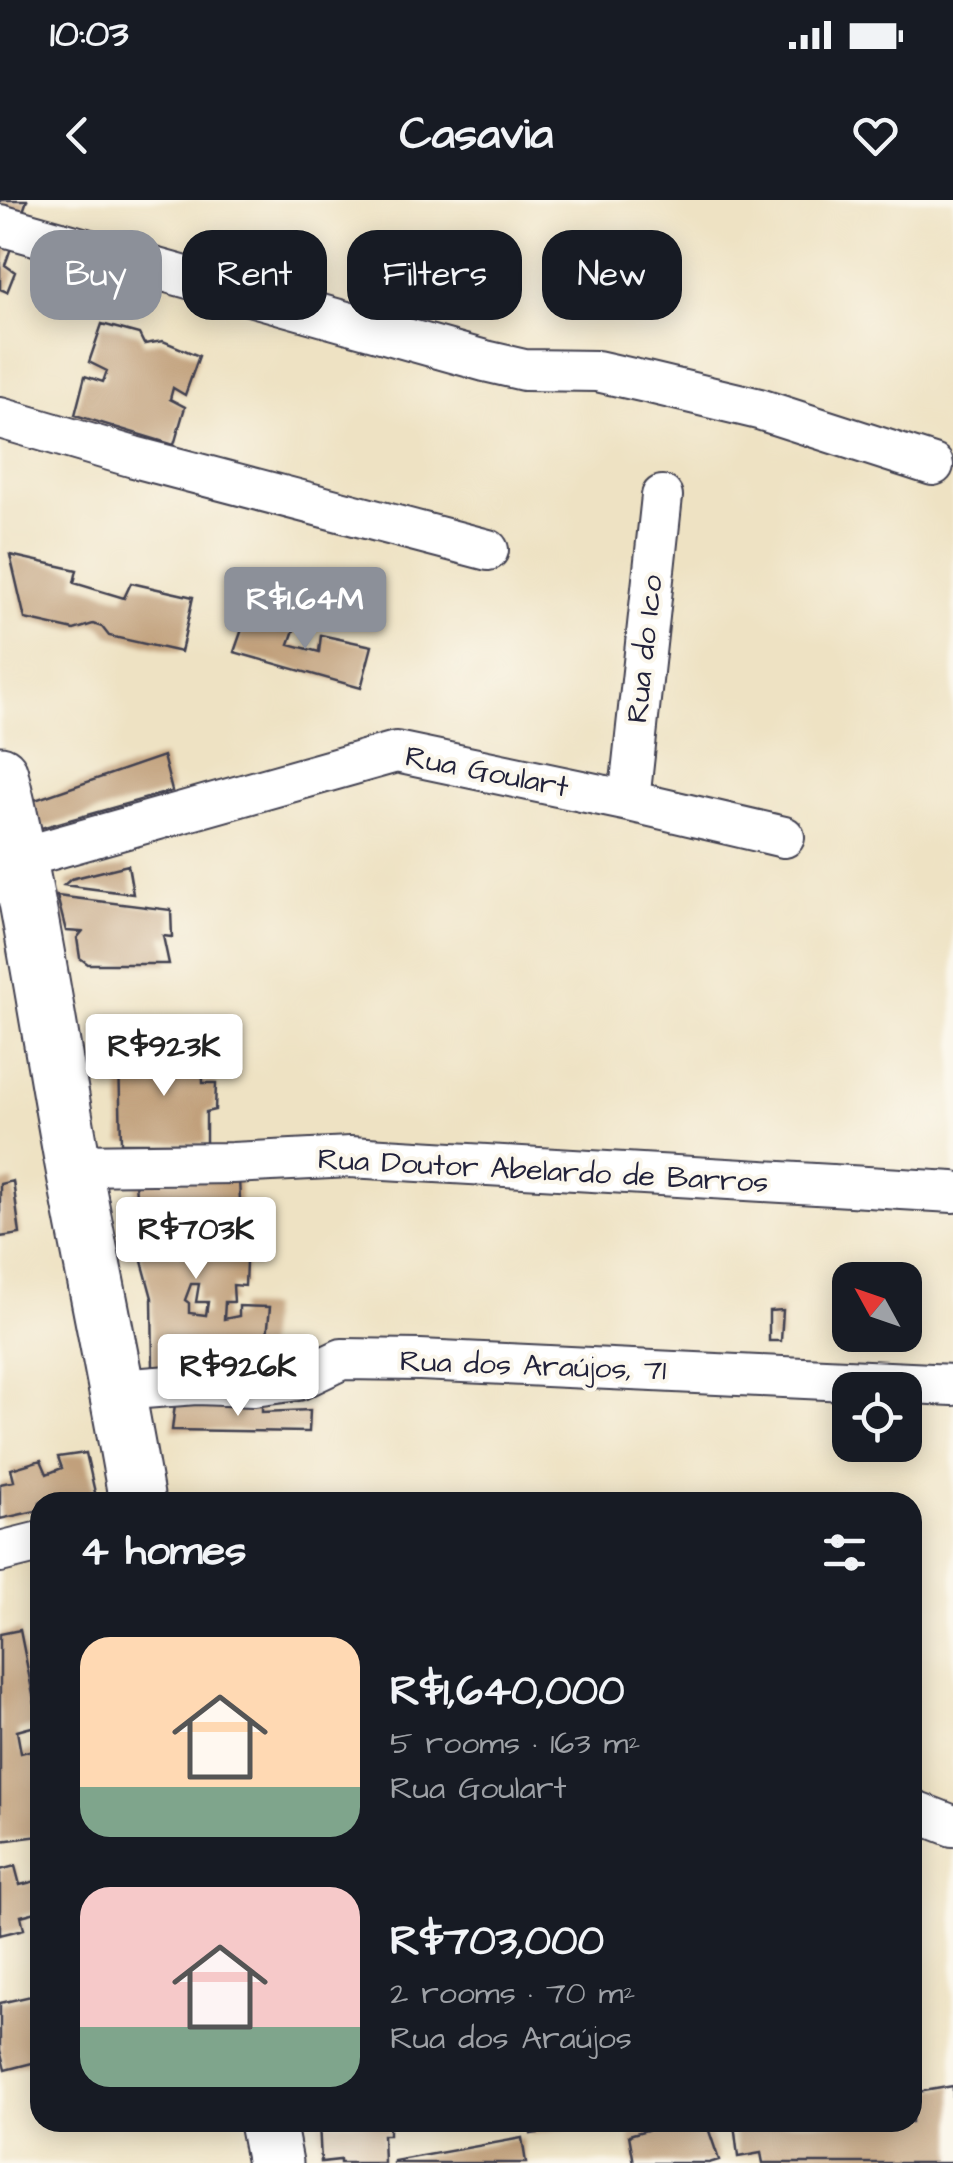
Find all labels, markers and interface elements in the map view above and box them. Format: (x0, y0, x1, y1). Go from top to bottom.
text: 10:03 (50, 9, 129, 61)
text: Casavia (400, 104, 553, 166)
icon: back (50, 108, 105, 163)
icon: heart (848, 108, 903, 163)
chip: Buy (30, 230, 162, 320)
chip: Rent (182, 230, 327, 320)
chip: Filters (347, 230, 522, 320)
chip: New (542, 230, 682, 320)
pin: R$1.64M (213, 567, 397, 652)
street label: Rua do Ico (616, 573, 674, 725)
text: R$1.64M (246, 577, 364, 622)
street label: Rua Goulart (402, 736, 572, 808)
pin: R$923K (83, 1014, 245, 1099)
text: R$923K (108, 1024, 220, 1069)
street label: Rua Doutor Abelardo de Barros (317, 1138, 769, 1204)
pin: R$703K (115, 1197, 277, 1282)
text: R$703K (138, 1207, 254, 1252)
north arrow (832, 1262, 922, 1352)
map controls (832, 1262, 922, 1462)
pin: R$926K (157, 1334, 319, 1419)
street label: Rua dos Araújos, 71 (399, 1340, 667, 1392)
text: R$926K (180, 1344, 296, 1389)
button: locate (832, 1372, 922, 1462)
text: 4 homes (80, 1523, 246, 1581)
icon: filters (817, 1525, 872, 1580)
text: R$1,640,000 (390, 1663, 625, 1721)
icon: home (160, 1677, 280, 1797)
text: 5 rooms · 163 m² (390, 1721, 640, 1766)
text: Rua Goulart (390, 1766, 566, 1811)
text: R$703,000 (390, 1913, 604, 1971)
icon: home (160, 1927, 280, 2047)
text: 2 rooms · 70 m² (390, 1971, 635, 2016)
text: Rua dos Araújos (390, 2016, 632, 2061)

